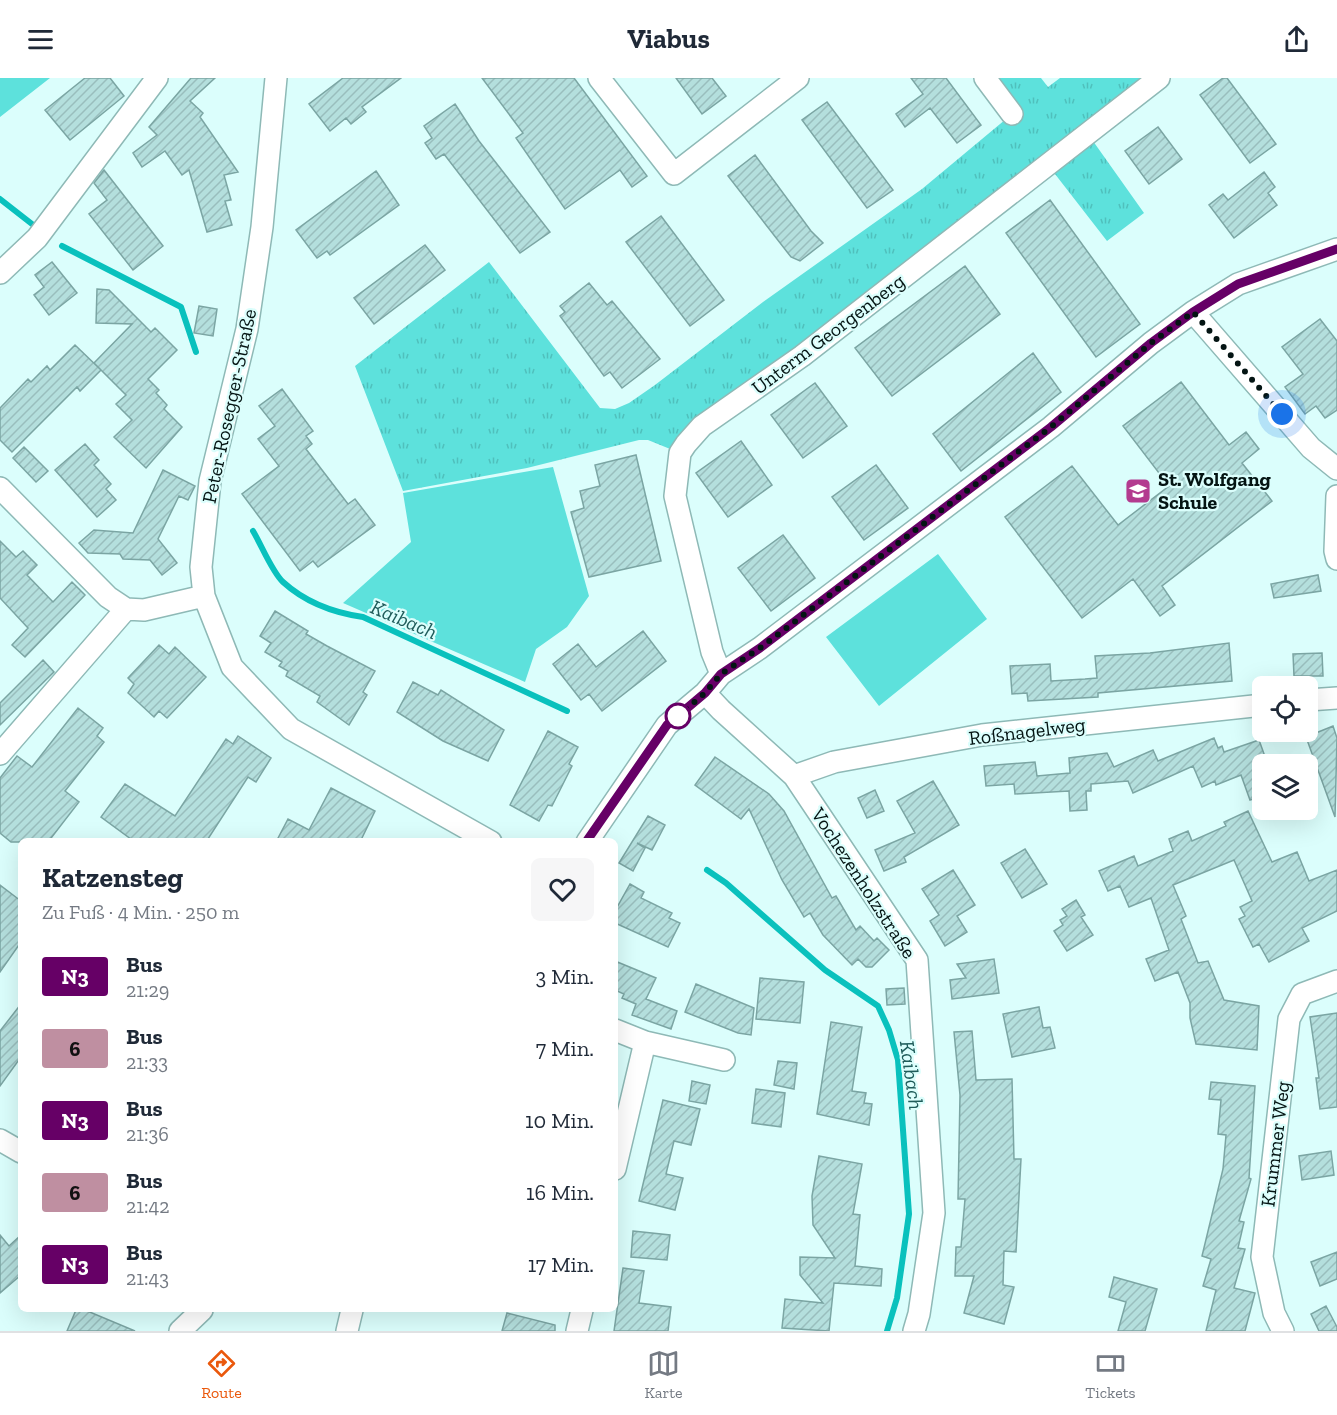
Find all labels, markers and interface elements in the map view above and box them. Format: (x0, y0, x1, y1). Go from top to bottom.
icon: menu (24, 23, 57, 56)
text: Viabus (627, 23, 710, 55)
icon: share (1280, 23, 1313, 56)
street label: Unterm Georgenberg (747, 269, 909, 399)
street label: Peter-Rosegger-Straße (197, 307, 261, 505)
your location (1267, 399, 1297, 429)
place label: St. Wolfgang Schule (1158, 467, 1272, 514)
school or university icon: St. Wolfgang Schule (1123, 476, 1153, 506)
water label: Kaibach (367, 594, 441, 644)
map controls (1252, 676, 1318, 820)
button: locate (1252, 676, 1318, 742)
unlabelled marker (665, 703, 691, 729)
street label: Roßnagelweg (967, 712, 1087, 750)
button: layers (1252, 754, 1318, 820)
street label: Vochezenholzstraße (806, 802, 922, 963)
button: heart (531, 858, 594, 921)
text: Katzensteg (42, 861, 183, 894)
text: Zu Fuß · 4 Min. · 250 m (42, 900, 239, 924)
text: Bus (126, 951, 163, 978)
text: 3 Min. (535, 963, 594, 990)
text: N3 (61, 964, 89, 989)
text: 21:29 (126, 978, 169, 1002)
text: Bus (126, 1023, 163, 1050)
text: 7 Min. (536, 1035, 594, 1062)
text: 6 (69, 1036, 81, 1061)
water label: Kaibach (895, 1039, 929, 1111)
text: 21:33 (126, 1050, 168, 1074)
street label: Krummer Weg (1255, 1080, 1295, 1208)
text: Bus (126, 1095, 163, 1122)
text: 10 Min. (525, 1107, 594, 1134)
text: N3 (61, 1108, 89, 1133)
text: 21:36 (126, 1122, 169, 1146)
text: Bus (126, 1167, 163, 1194)
text: 16 Min. (526, 1179, 594, 1206)
text: 6 (69, 1180, 81, 1205)
text: 21:42 (126, 1194, 170, 1218)
text: Bus (126, 1239, 163, 1266)
text: 17 Min. (528, 1251, 594, 1278)
text: N3 (61, 1252, 89, 1277)
text: 21:43 (126, 1266, 169, 1290)
tab: Route (201, 1347, 242, 1402)
tab: Karte (644, 1347, 683, 1402)
tab: Tickets (1085, 1347, 1136, 1402)

